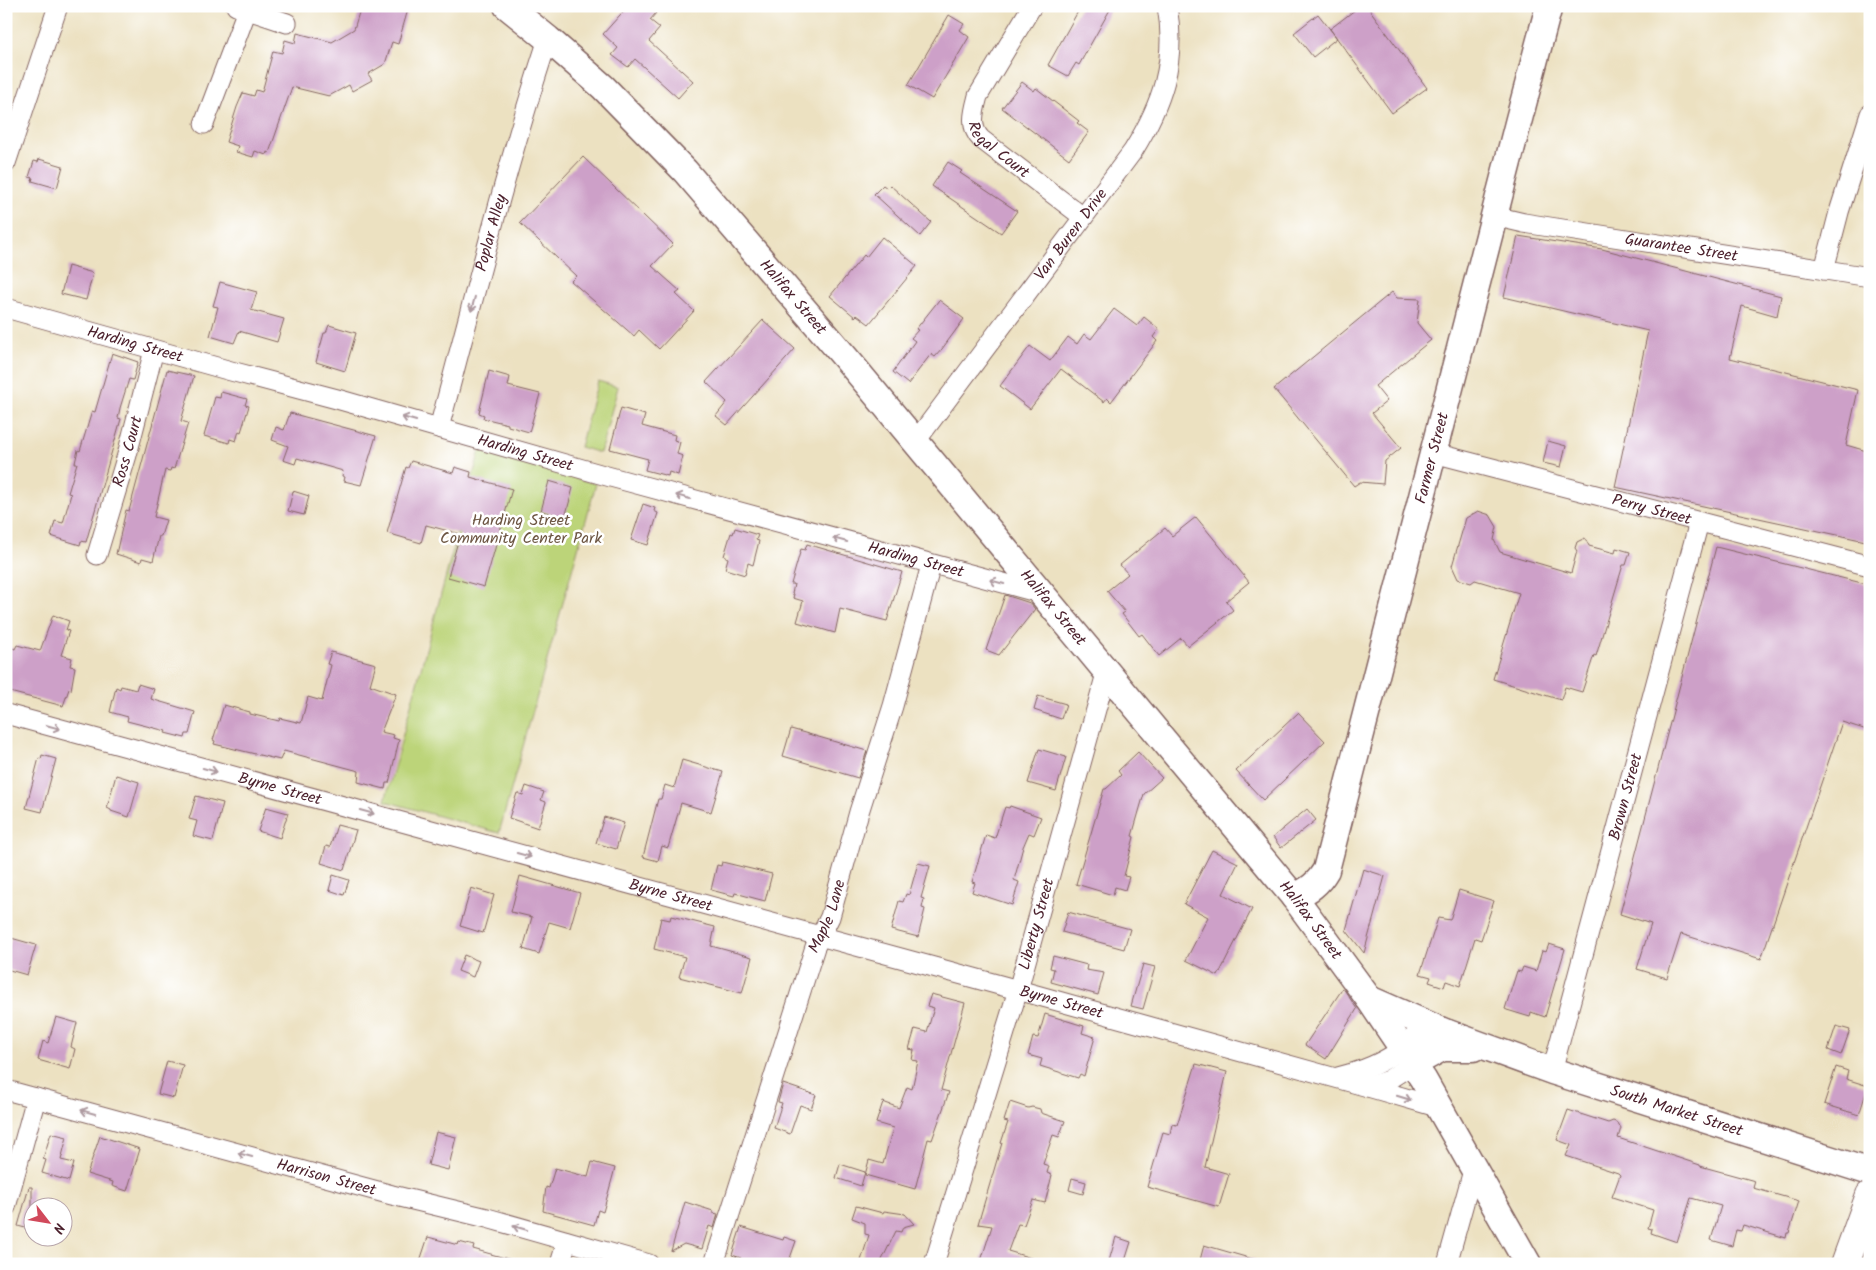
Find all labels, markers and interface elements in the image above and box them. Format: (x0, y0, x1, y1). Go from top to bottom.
street label: Regal Court (961, 119, 1036, 185)
street label: Van Buren Drive (1028, 183, 1113, 286)
street label: Poplar Alley (469, 191, 514, 274)
street label: Guarantee Street (1623, 226, 1740, 269)
street label: Halifax Street (753, 253, 834, 341)
one-way arrow (467, 295, 477, 311)
street label: Harding Street (84, 319, 187, 370)
street label: Farmer Street (1408, 409, 1456, 506)
street label: Ross Court (106, 412, 149, 490)
one-way arrow (401, 414, 417, 424)
street label: Harding Street (474, 427, 577, 478)
street label: Perry Street (1609, 487, 1695, 532)
one-way arrow (675, 491, 691, 501)
park label: Harding Street Community Center Park (440, 508, 602, 551)
one-way arrow (832, 534, 848, 544)
street label: Harding Street (865, 534, 967, 585)
street label: Halifax Street (1014, 563, 1093, 652)
one-way arrow (989, 577, 1005, 586)
one-way arrow (45, 723, 61, 732)
street label: Brown Street (1602, 750, 1649, 843)
one-way arrow (202, 765, 218, 775)
street label: Byrne Street (235, 765, 325, 812)
one-way arrow (359, 808, 375, 817)
one-way arrow (515, 851, 531, 860)
street label: Byrne Street (626, 872, 716, 919)
street label: Liberty Street (1012, 875, 1061, 973)
street label: Halifax Street (1273, 875, 1349, 966)
street label: Maple Lane (801, 877, 852, 957)
street label: Byrne Street (1017, 979, 1107, 1026)
street label: South Market Street (1607, 1078, 1747, 1144)
one-way arrow (1396, 1093, 1412, 1103)
one-way arrow (81, 1107, 97, 1116)
one-way arrow (237, 1150, 253, 1159)
street label: Harrison Street (274, 1152, 380, 1203)
north arrow (22, 1198, 72, 1248)
text: N (46, 1219, 70, 1238)
one-way arrow (513, 1222, 529, 1232)

